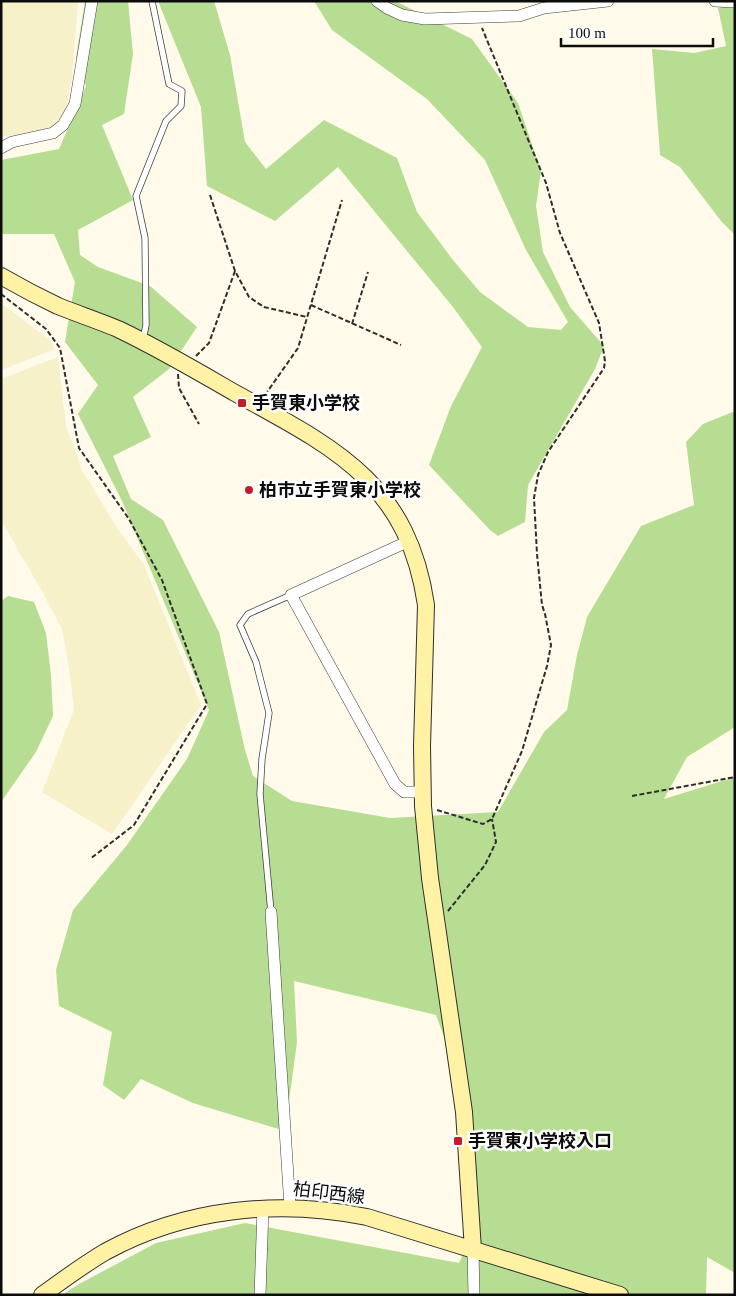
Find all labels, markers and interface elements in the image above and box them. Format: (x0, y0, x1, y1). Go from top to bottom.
scale bar (561, 15, 714, 47)
text: 100 m (568, 25, 606, 41)
place label: 手賀東小学校 (252, 393, 360, 413)
marker: 手賀東小学校 (236, 397, 248, 409)
place label: 柏市立手賀東小学校 (259, 480, 421, 500)
marker: 柏市立手賀東小学校 (243, 484, 255, 496)
place label: 手賀東小学校入口 (468, 1131, 612, 1151)
marker: 手賀東小学校入口 (452, 1135, 464, 1147)
street label: 柏印西線 (292, 1179, 366, 1207)

